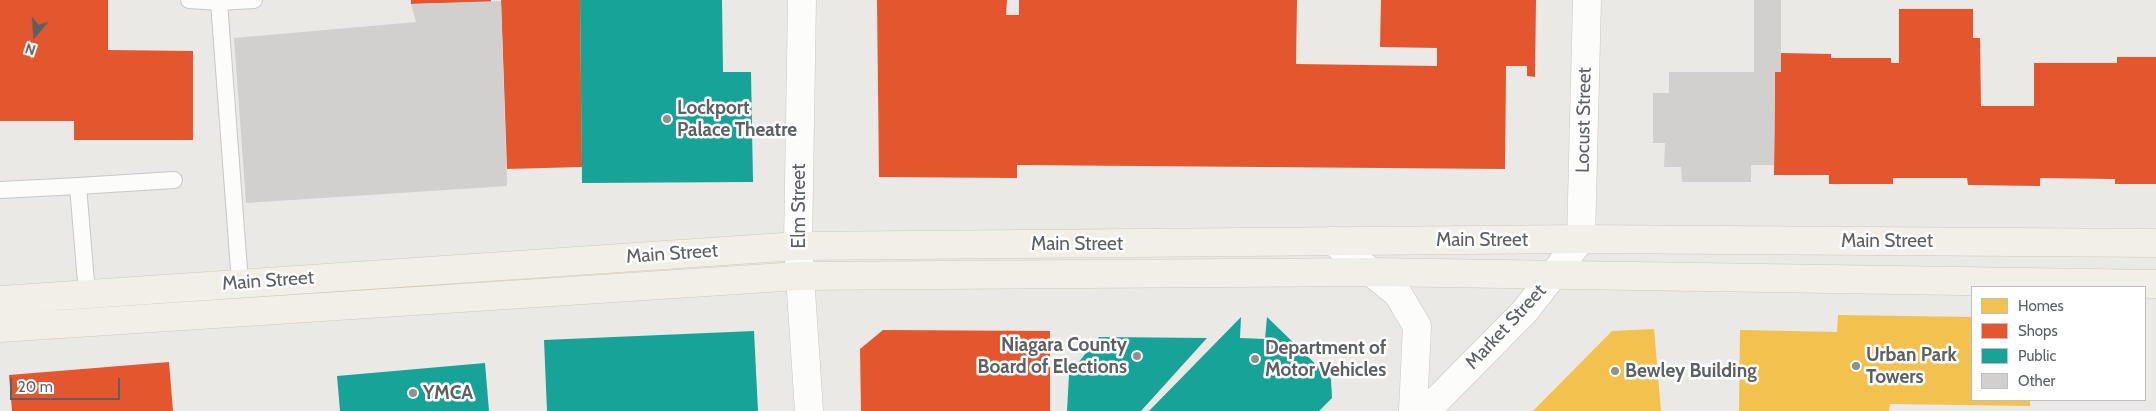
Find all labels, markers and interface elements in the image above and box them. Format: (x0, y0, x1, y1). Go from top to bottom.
north arrow (10, 10, 60, 60)
text: N (23, 39, 38, 59)
street label: Locust Street (1572, 67, 1596, 173)
place label: Lockport Palace Theatre (677, 97, 797, 141)
marker: Lockport Palace Theatre (661, 113, 673, 125)
street label: Elm Street (788, 164, 810, 248)
street label: Main Street (1436, 229, 1528, 251)
street label: Main Street (1841, 230, 1933, 252)
street label: Main Street (1031, 233, 1123, 255)
street label: Main Street (625, 239, 719, 269)
street label: Main Street (221, 266, 315, 296)
street label: Market Street (1461, 280, 1551, 374)
legend (1971, 286, 2146, 401)
text: Homes (2018, 297, 2064, 315)
text: Shops (2018, 322, 2058, 340)
place label: Niagara County Board of Elections (978, 334, 1127, 378)
place label: Department of Motor Vehicles (1265, 337, 1386, 381)
place label: Urban Park Towers (1866, 344, 1957, 388)
text: Public (2018, 347, 2056, 365)
marker: Niagara County Board of Elections (1131, 350, 1143, 362)
marker: Department of Motor Vehicles (1249, 353, 1261, 365)
place label: Bewley Building (1625, 360, 1757, 382)
marker: Urban Park Towers (1850, 360, 1862, 372)
marker: Bewley Building (1609, 365, 1621, 377)
scale bar (12, 368, 122, 400)
text: Other (2018, 372, 2055, 390)
text: 20 m (18, 378, 53, 396)
place label: YMCA (423, 382, 473, 404)
marker: YMCA (407, 387, 419, 399)

